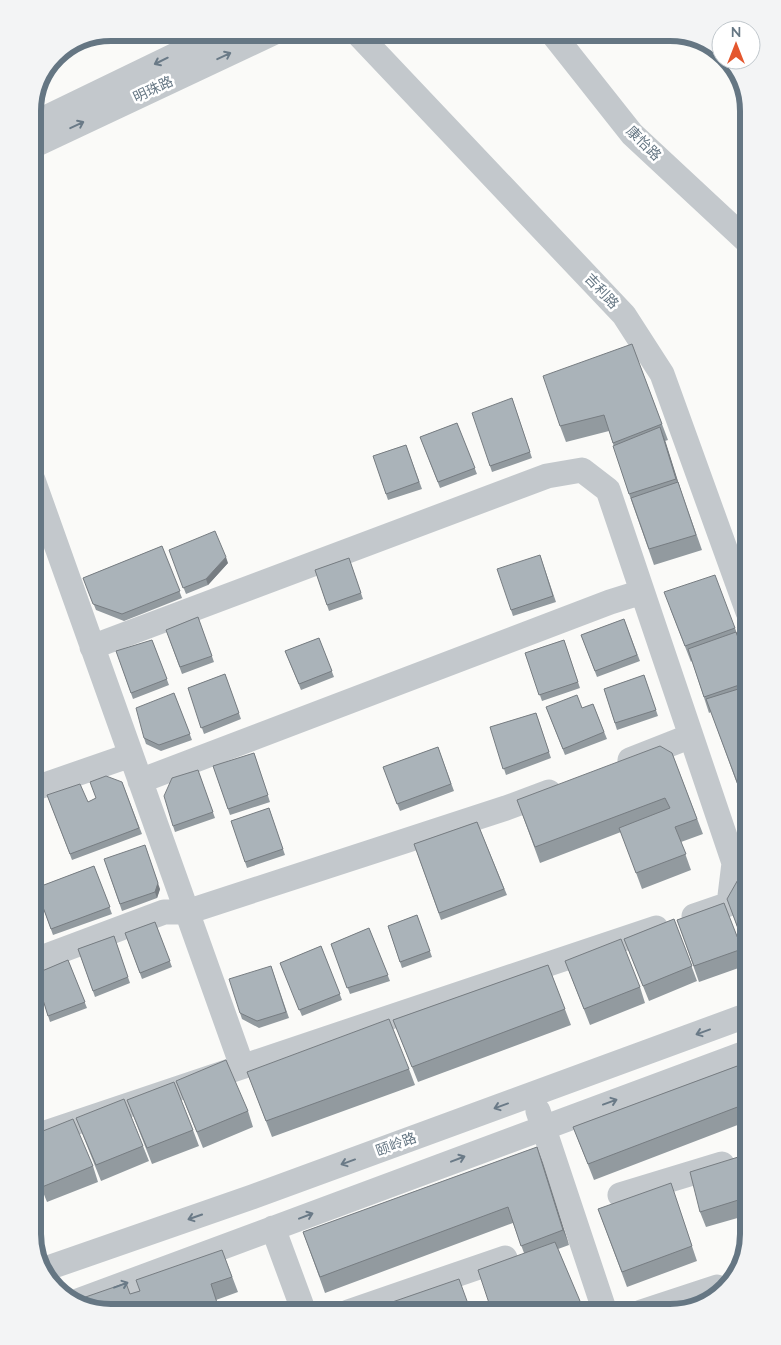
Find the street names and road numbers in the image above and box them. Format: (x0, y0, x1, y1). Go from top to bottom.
street label: 明珠路 (130, 72, 176, 106)
street label: 康怡路 (623, 122, 665, 164)
street label: 吉利路 (581, 270, 623, 312)
street label: 颐岭路 (373, 1128, 419, 1160)

